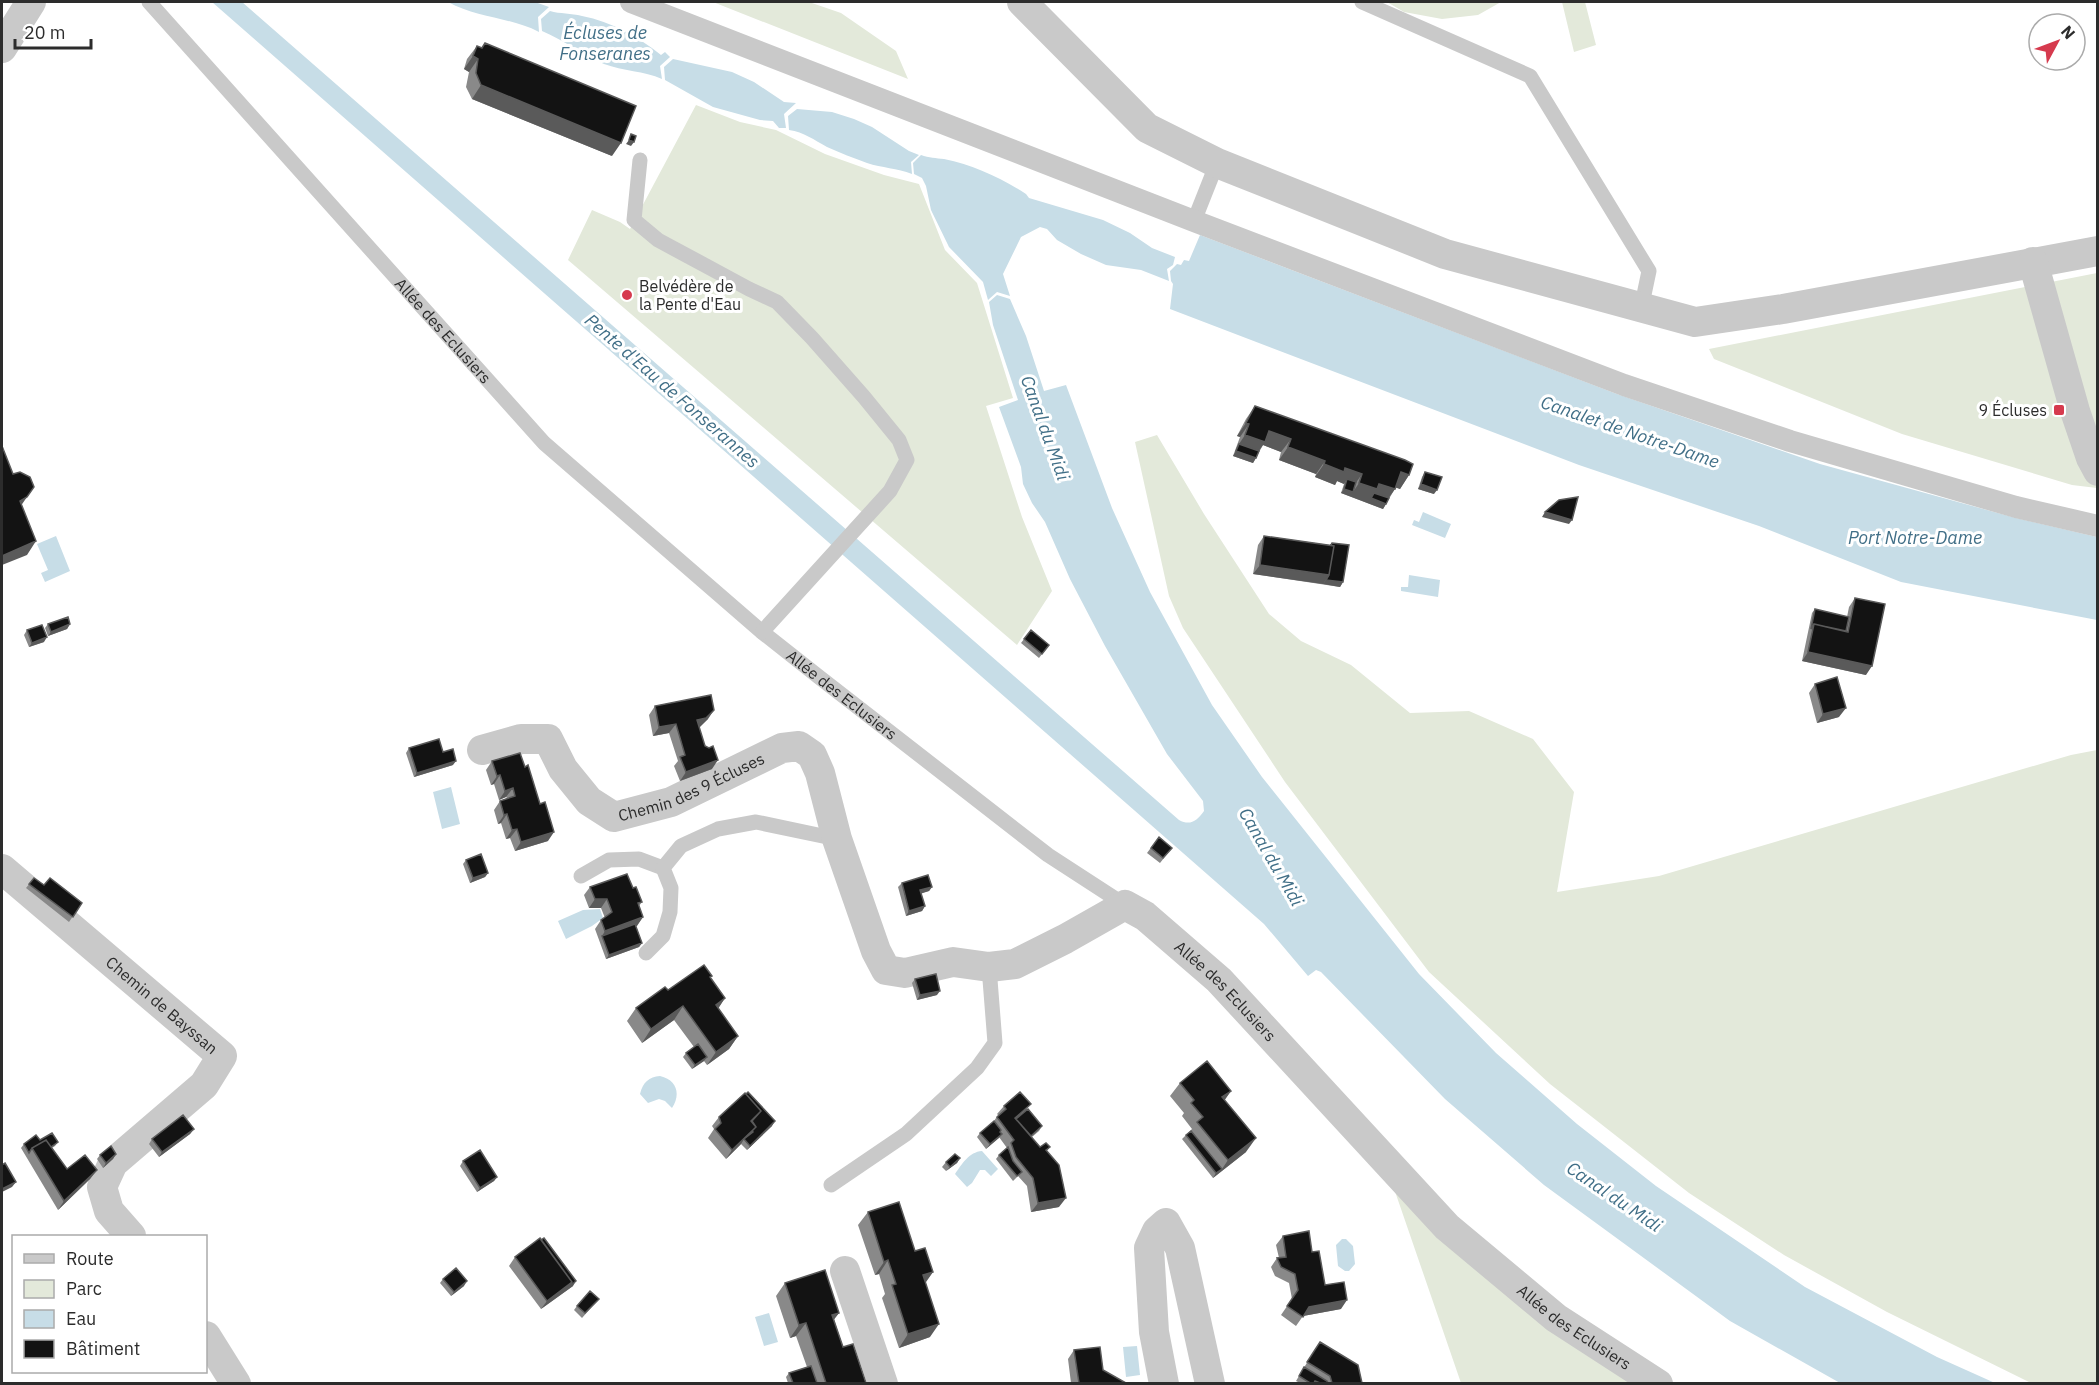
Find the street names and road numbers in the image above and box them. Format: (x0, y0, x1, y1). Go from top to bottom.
street label: Allée des Eclusiers (391, 274, 496, 387)
street label: Allée des Eclusiers (782, 645, 901, 744)
street label: Chemin des 9 Écluses (616, 748, 768, 825)
street label: Allée des Eclusiers (1171, 936, 1280, 1045)
street label: Chemin de Bayssan (102, 952, 222, 1058)
street label: Allée des Eclusiers (1513, 1280, 1635, 1374)

